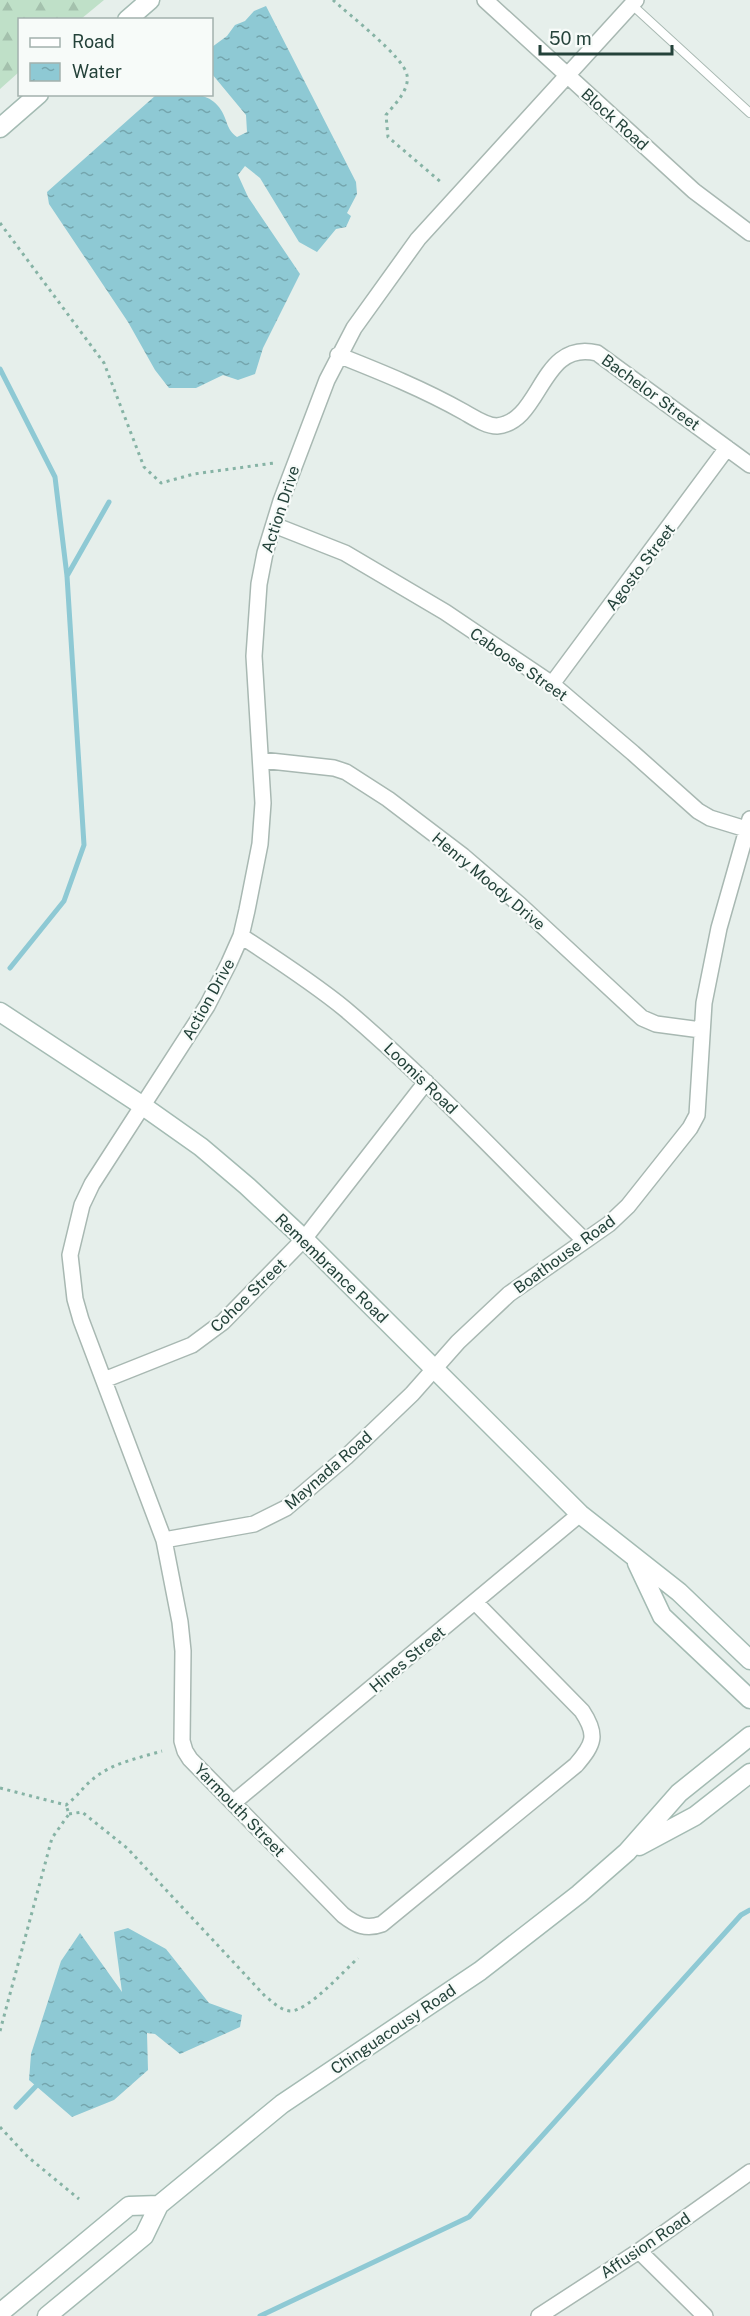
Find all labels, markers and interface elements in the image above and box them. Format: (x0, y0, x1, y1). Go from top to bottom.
legend (18, 18, 213, 96)
scale bar (540, 18, 672, 56)
text: 50 m (549, 28, 592, 49)
text: Road (72, 31, 115, 52)
text: Water (72, 61, 122, 82)
street label: Block Road (577, 84, 652, 154)
street label: Bachelor Street (598, 350, 704, 434)
street label: Action Drive (258, 463, 303, 555)
street label: Agosto Street (602, 520, 679, 614)
street label: Caboose Street (466, 624, 571, 705)
street label: Henry Moody Drive (428, 829, 549, 934)
street label: Action Drive (178, 955, 239, 1043)
street label: Loomis Road (380, 1039, 461, 1118)
street label: Remembrance Road (271, 1210, 392, 1327)
street label: Boathouse Road (510, 1211, 619, 1298)
street label: Cohoe Street (207, 1255, 290, 1336)
street label: Maynada Road (281, 1427, 376, 1513)
street label: Hines Street (366, 1622, 449, 1697)
street label: Yarmouth Street (190, 1760, 289, 1861)
street label: Chinguacousy Road (327, 1981, 459, 2078)
street label: Affusion Road (597, 2208, 694, 2282)

